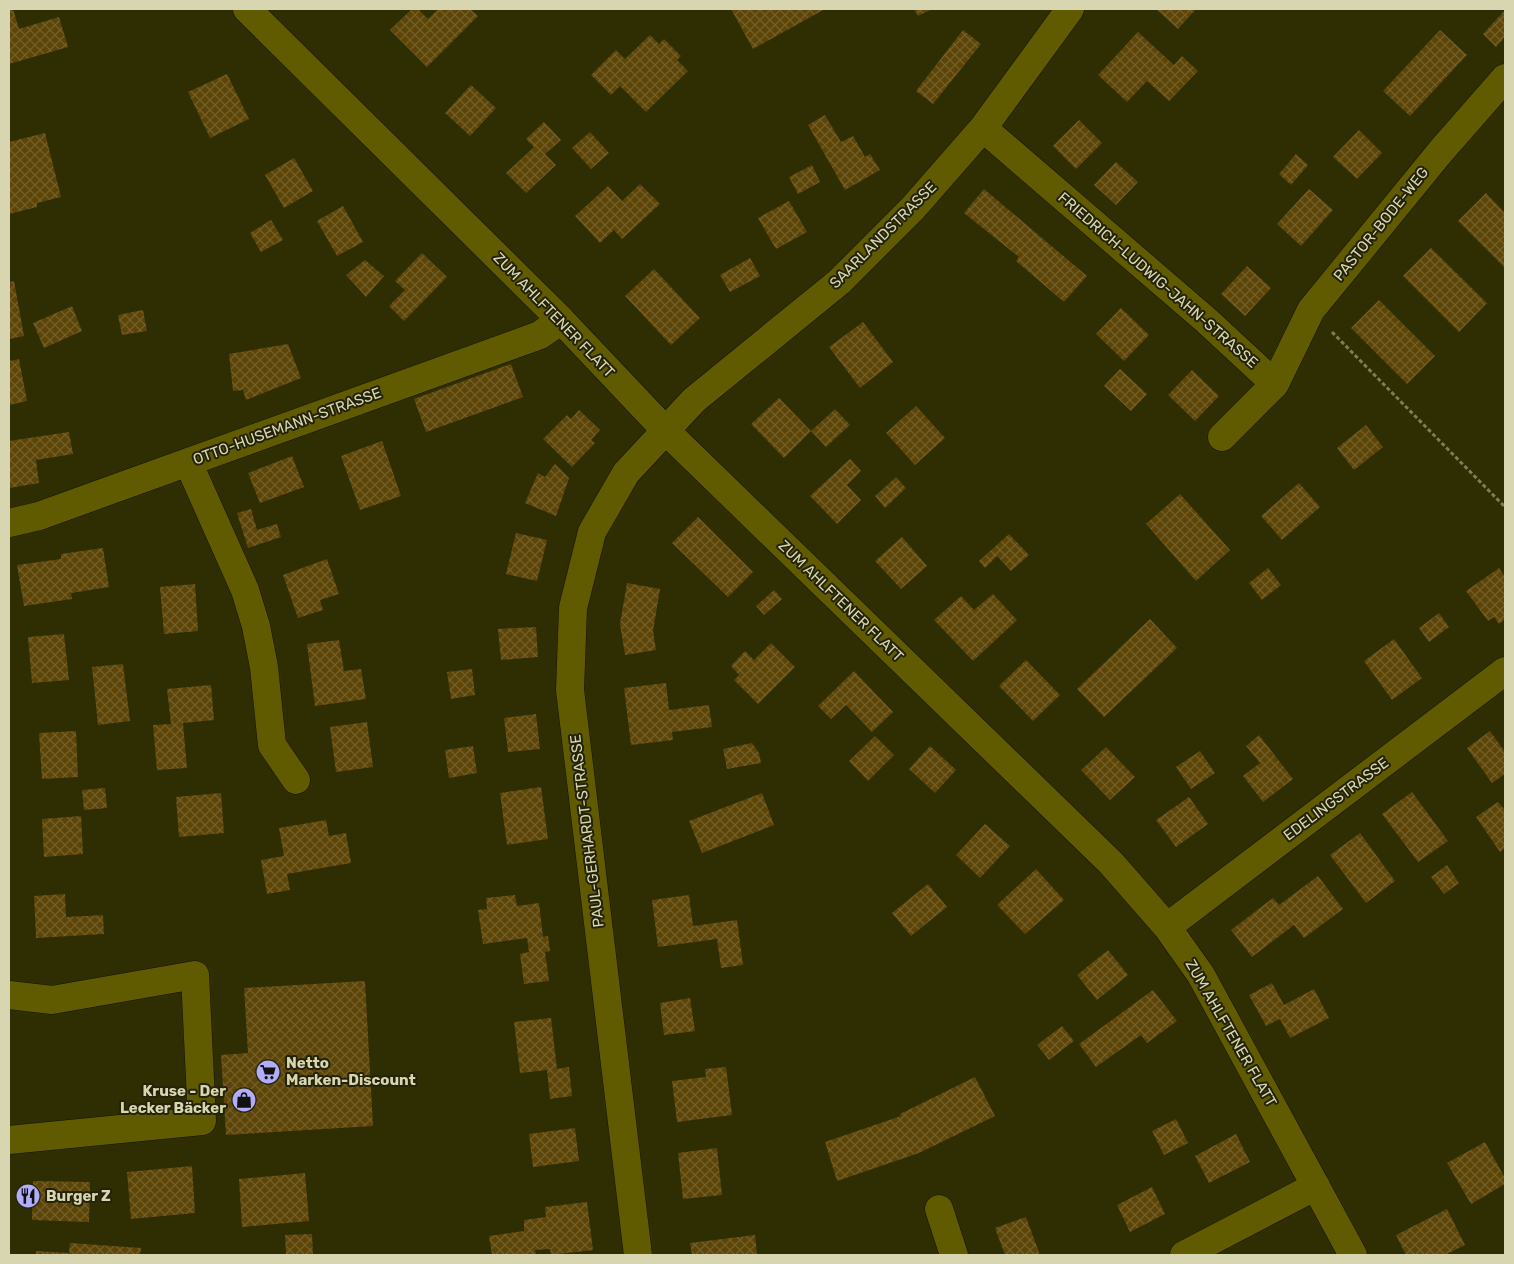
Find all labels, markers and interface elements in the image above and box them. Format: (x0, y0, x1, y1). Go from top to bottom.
street label: PASTOR-BODE-WEG (1330, 164, 1432, 284)
street label: SAARLANDSTRASSE (826, 178, 940, 292)
street label: FRIEDRICH-LUDWIG-JAHN-STRASSE (1054, 188, 1262, 372)
street label: ZUM AHLFTENER FLATT (490, 249, 619, 382)
street label: OTTO-HUSEMANN-STRASSE (190, 383, 384, 469)
street label: ZUM AHLFTENER FLATT (775, 537, 908, 666)
street label: PAUL-GERHARDT-STRASSE (566, 734, 608, 928)
street label: EDELINGSTRASSE (1280, 754, 1392, 844)
street label: ZUM AHLFTENER FLATT (1181, 956, 1281, 1110)
place label: Netto Marken-Discount (286, 1054, 416, 1089)
supermarket icon: Netto Marken-Discount (255, 1059, 281, 1085)
place label: Kruse - Der Lecker Bäcker (120, 1082, 226, 1117)
shop icon: Kruse - Der Lecker Bäcker (231, 1087, 257, 1113)
restaurant icon: Burger Z (15, 1183, 41, 1209)
place label: Burger Z (46, 1187, 111, 1205)

